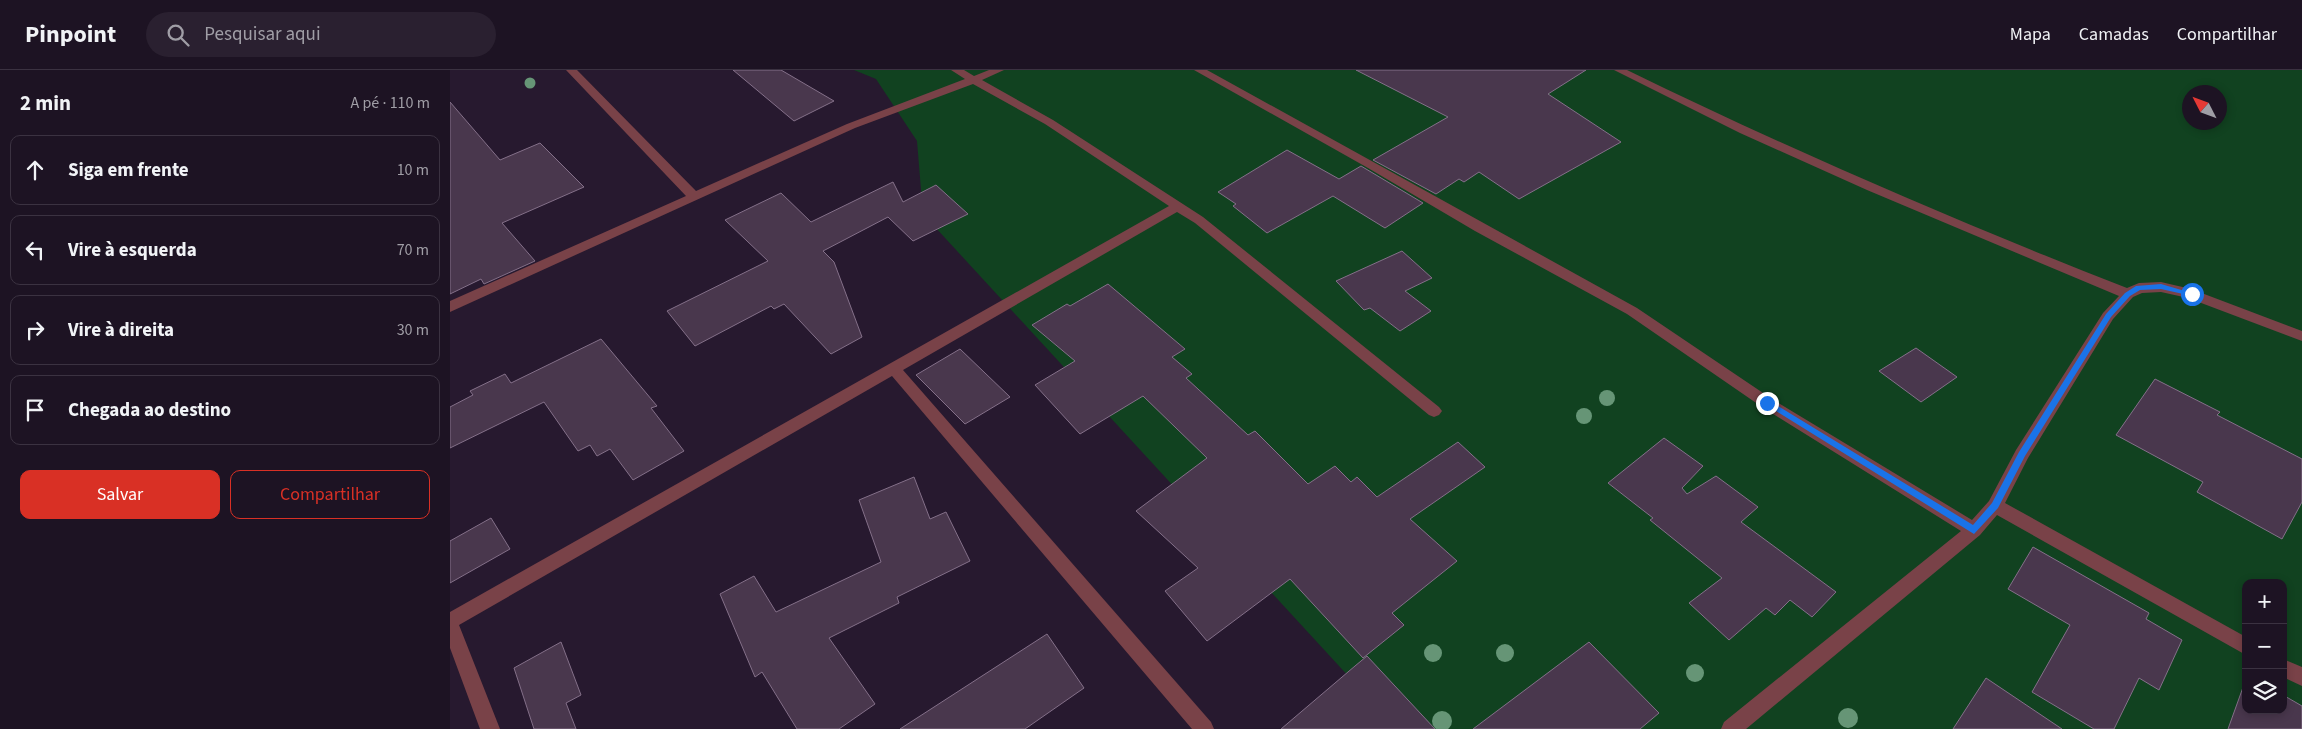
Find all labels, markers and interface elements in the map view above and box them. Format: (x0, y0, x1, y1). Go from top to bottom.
search box (146, 12, 496, 57)
text: Pinpoint (25, 17, 116, 52)
icon: search (164, 21, 192, 49)
text: Pesquisar aqui (204, 21, 321, 48)
text: Mapa (2010, 22, 2051, 47)
text: Camadas (2079, 22, 2149, 47)
text: Compartilhar (2177, 22, 2277, 47)
north arrow (2182, 85, 2227, 130)
text: 2 min (20, 88, 71, 118)
text: A pé · 110 m (351, 92, 430, 114)
icon: ahead (21, 156, 49, 184)
text: Siga em frente (68, 157, 189, 184)
text: 10 m (397, 159, 429, 181)
icon: left (21, 236, 49, 264)
text: Vire à esquerda (68, 237, 197, 264)
text: 70 m (397, 239, 429, 261)
route start (2181, 283, 2204, 306)
icon: right (21, 316, 49, 344)
text: Vire à direita (68, 317, 174, 344)
text: 30 m (397, 319, 429, 341)
route end (1756, 392, 1779, 415)
icon: arrive (21, 396, 49, 424)
text: Chegada ao destino (68, 397, 231, 424)
button: Salvar (20, 470, 220, 519)
button: Compartilhar (230, 470, 430, 519)
map controls (2242, 579, 2287, 714)
button: + (2242, 579, 2287, 624)
button: − (2242, 624, 2287, 669)
button: layers (2242, 669, 2287, 714)

